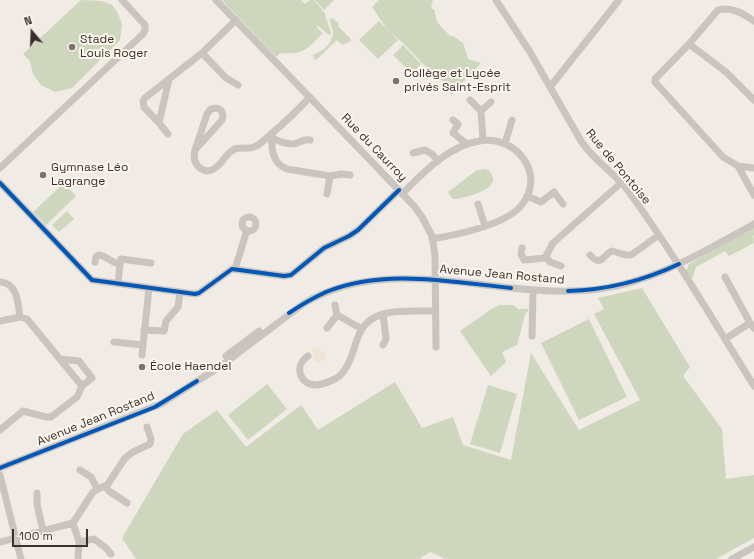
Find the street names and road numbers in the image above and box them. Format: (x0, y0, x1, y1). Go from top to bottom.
street label: Rue du Caurroy (338, 111, 410, 185)
street label: Rue de Pontoise (582, 126, 654, 208)
street label: Avenue Jean Rostand (439, 262, 565, 288)
street label: Avenue Jean Rostand (35, 389, 157, 449)

